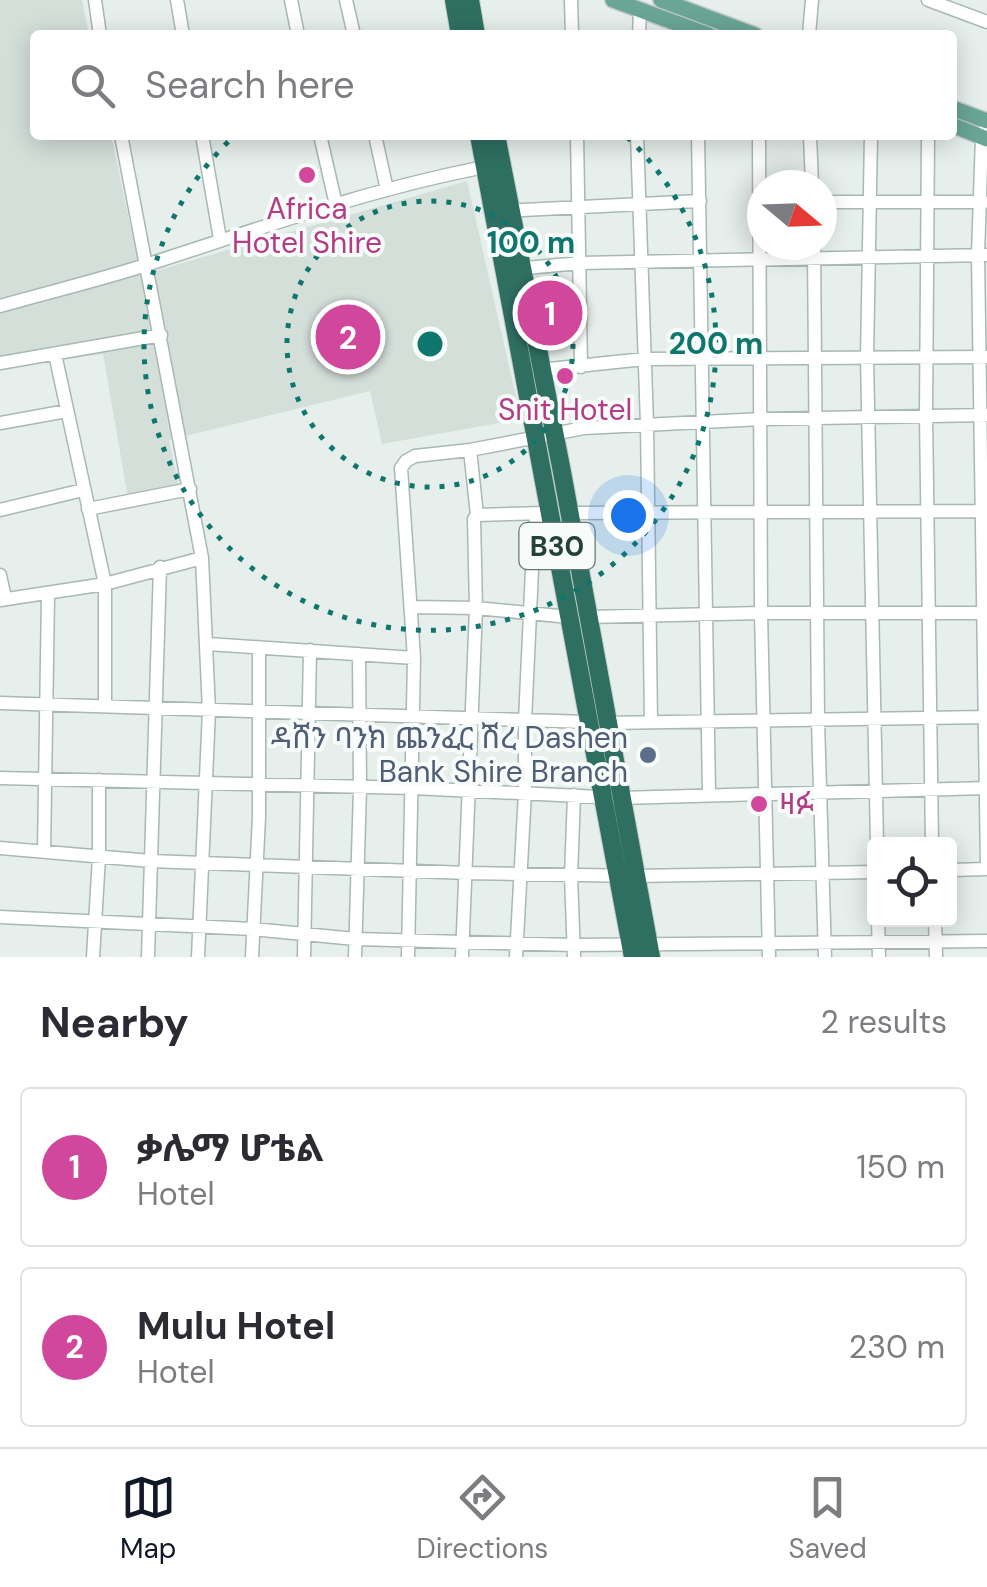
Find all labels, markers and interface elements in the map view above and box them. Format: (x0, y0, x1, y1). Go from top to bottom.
search box (30, 30, 957, 140)
icon: search (65, 58, 120, 113)
text: Search here (145, 60, 355, 110)
marker: Africa Hotel Shire (296, 164, 318, 186)
north arrow (747, 170, 837, 260)
place label: Africa Hotel Shire (232, 189, 382, 262)
text: 100 m (487, 223, 575, 262)
pin: 1 (518, 276, 582, 350)
pin: 2 (316, 300, 380, 374)
text: 200 m (669, 324, 763, 363)
centre of rings (412, 326, 448, 362)
marker: Snit Hotel (554, 365, 576, 387)
place label: Snit Hotel (498, 390, 632, 429)
your location (603, 490, 654, 541)
road number: B30 (520, 523, 594, 569)
place label: ዳሸን ባንክ ጨንፈር ሽረ Dashen Bank Shire Branch (271, 718, 628, 791)
marker: ዳሸን ባንክ ጨንፈር ሽረ Dashen Bank Shire Branch (637, 744, 659, 766)
place label: ዛፉ (779, 784, 814, 823)
marker: ዛፉ (748, 793, 770, 815)
map controls (867, 837, 957, 927)
button: locate (867, 837, 957, 927)
text: Nearby (40, 995, 189, 1050)
text: 2 results (821, 1001, 947, 1043)
text: ቃሌማ ሆቴል (137, 1123, 324, 1173)
text: 1 (69, 1146, 80, 1188)
text: 150 m (857, 1146, 945, 1188)
text: Hotel (137, 1173, 215, 1215)
text: Mulu Hotel (137, 1301, 335, 1351)
text: 2 (65, 1326, 84, 1368)
text: 230 m (849, 1326, 945, 1368)
text: Hotel (137, 1351, 215, 1393)
tab: Map (120, 1470, 176, 1567)
tab: Directions (417, 1470, 548, 1567)
tab: Saved (788, 1470, 867, 1567)

